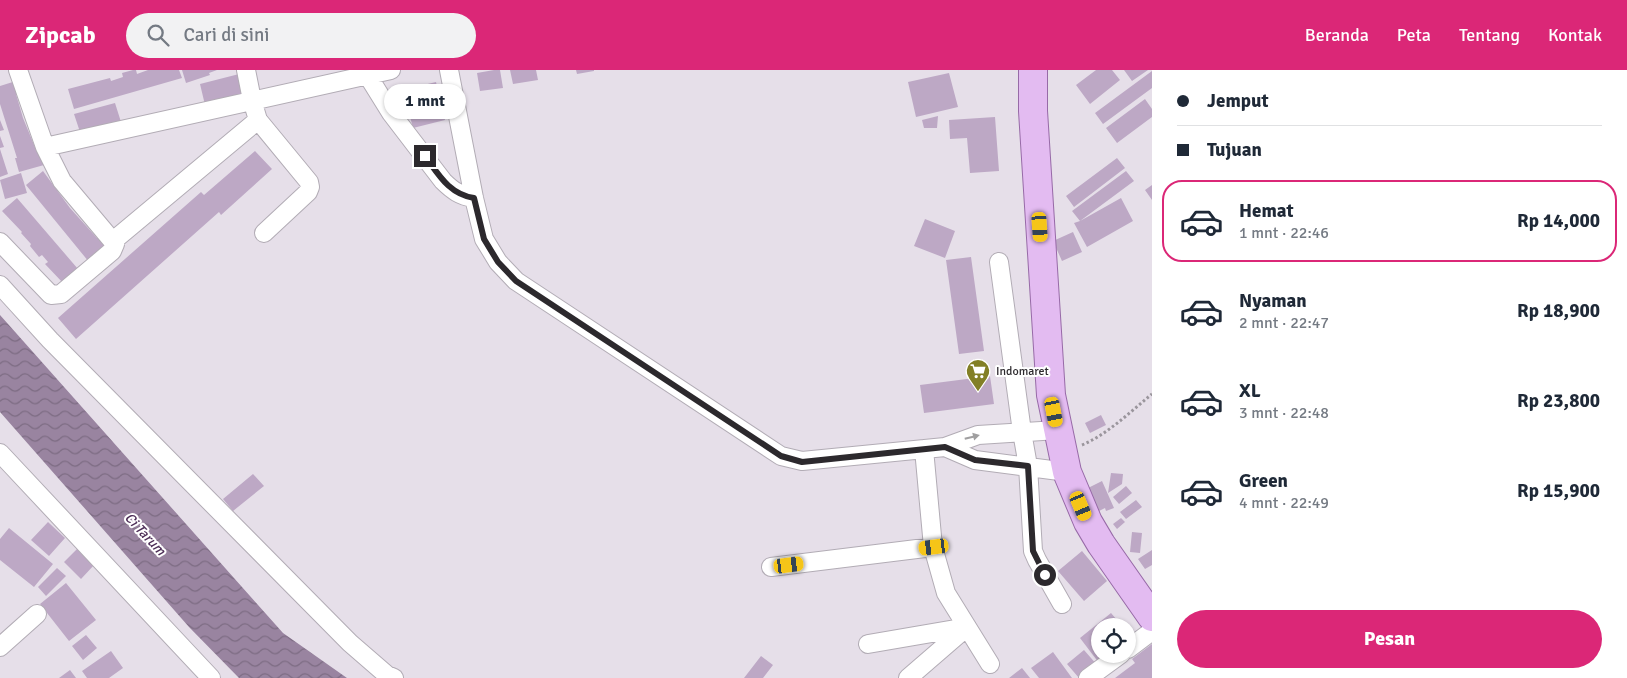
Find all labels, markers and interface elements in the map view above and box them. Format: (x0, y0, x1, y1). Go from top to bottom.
search box (126, 13, 476, 58)
text: Zipcab (25, 20, 96, 50)
icon: search (144, 21, 172, 49)
text: Cari di sini (184, 23, 270, 47)
text: Beranda (1305, 24, 1369, 46)
text: Peta (1397, 24, 1431, 46)
text: Tentang (1459, 24, 1520, 46)
text: Kontak (1548, 24, 1602, 46)
callout: 1 mnt (384, 83, 466, 118)
text: Jemput (1207, 89, 1269, 113)
text: 1 mnt (405, 91, 445, 111)
text: Tujuan (1207, 138, 1262, 162)
route end (414, 145, 436, 167)
icon: car (1179, 199, 1224, 244)
text: Hemat (1239, 199, 1294, 223)
text: Rp 14,000 (1517, 209, 1600, 233)
car (1031, 212, 1048, 242)
text: 1 mnt · 22:46 (1239, 223, 1329, 243)
icon: car (1179, 289, 1224, 334)
text: Nyaman (1239, 289, 1307, 313)
text: Rp 18,900 (1517, 299, 1600, 323)
text: 2 mnt · 22:47 (1239, 313, 1329, 333)
supermarket icon: Indomaret (965, 358, 991, 392)
place label: Indomaret (996, 364, 1049, 379)
icon: car (1179, 379, 1224, 424)
text: XL (1239, 379, 1261, 403)
text: Rp 23,800 (1517, 389, 1600, 413)
car (1043, 396, 1064, 428)
text: 3 mnt · 22:48 (1239, 403, 1329, 423)
one-way arrow (965, 433, 980, 441)
icon: car (1179, 469, 1224, 514)
text: Green (1239, 469, 1288, 493)
text: Rp 15,900 (1517, 479, 1600, 503)
car (1068, 489, 1093, 523)
text: 4 mnt · 22:49 (1239, 493, 1329, 513)
water label: Ci Tarum (121, 509, 170, 560)
car (918, 538, 949, 556)
car (773, 556, 804, 574)
route start (1034, 564, 1056, 586)
button: Pesan (1177, 610, 1602, 668)
map controls (1091, 618, 1136, 663)
button: locate (1091, 618, 1136, 663)

